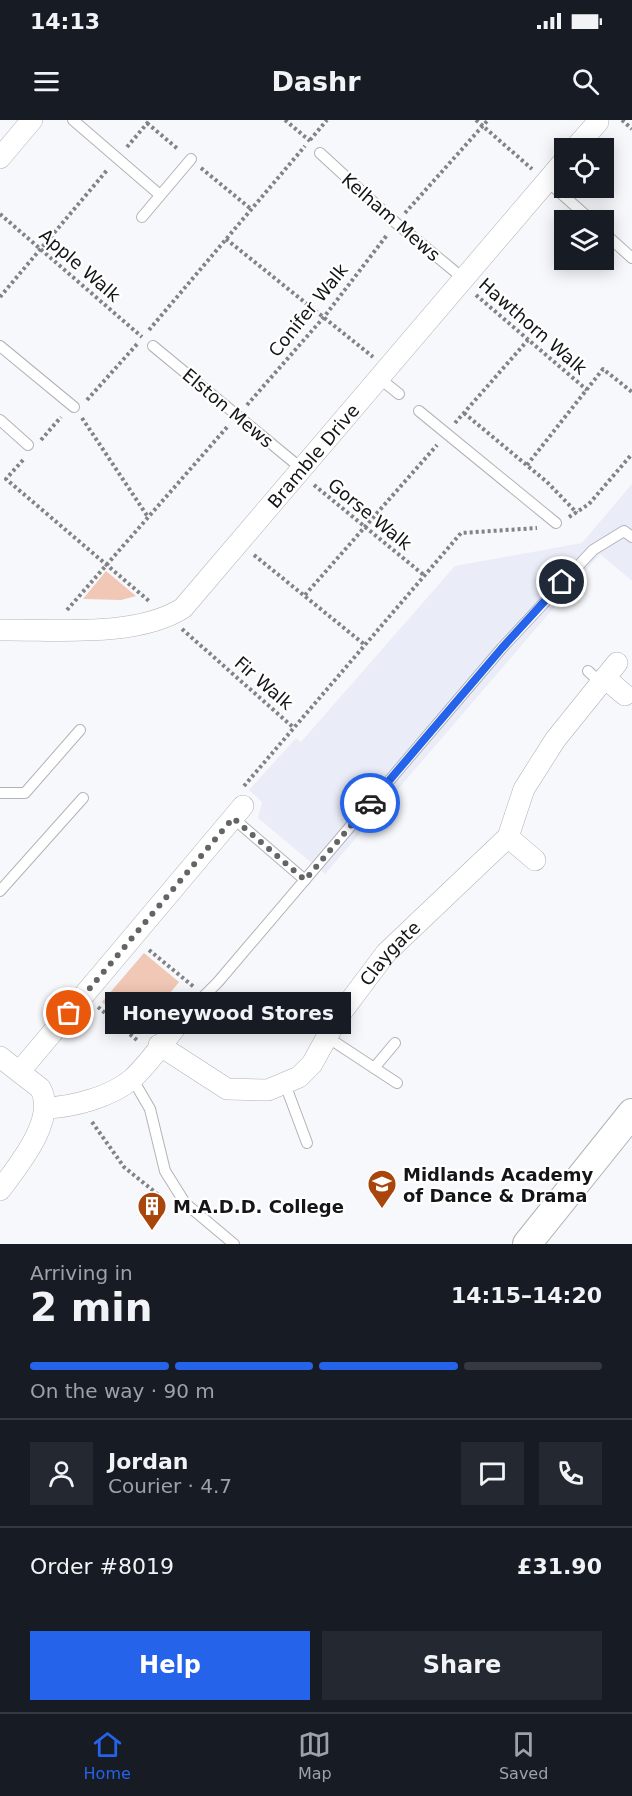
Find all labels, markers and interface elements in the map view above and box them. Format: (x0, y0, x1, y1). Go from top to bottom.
text: 14:13 (30, 9, 100, 34)
icon: menu (30, 65, 63, 98)
icon: search (569, 65, 602, 98)
text: Dashr (271, 66, 361, 97)
map controls (554, 138, 614, 270)
button: locate (554, 138, 614, 198)
street label: Kelham Mews (338, 169, 444, 265)
button: layers (554, 210, 614, 270)
street label: Apple Walk (35, 224, 125, 306)
street label: Conifer Walk (264, 259, 352, 361)
street label: Hawthorn Walk (475, 273, 592, 379)
street label: Elston Mews (178, 364, 278, 452)
street label: Bramble Drive (263, 399, 363, 512)
street label: Gorse Walk (324, 474, 417, 555)
pin (536, 556, 587, 607)
icon: home (545, 565, 578, 598)
street label: Fir Walk (231, 652, 298, 714)
courier (340, 773, 400, 833)
icon: car (354, 787, 387, 820)
street label: Claygate (355, 916, 424, 989)
pin (43, 987, 94, 1038)
callout: Honeywood Stores (105, 992, 351, 1034)
icon: bag (52, 996, 85, 1029)
text: Honeywood Stores (122, 1001, 334, 1025)
place label: Midlands Academy of Dance & Drama (403, 1164, 594, 1206)
school or university icon: Midlands Academy of Dance & Drama (366, 1168, 398, 1210)
building icon: M.A.D.D. College (136, 1190, 168, 1232)
place label: M.A.D.D. College (173, 1196, 344, 1217)
text: Arriving in (30, 1261, 133, 1285)
text: 14:15–14:20 (451, 1283, 602, 1308)
text: 2 min (30, 1285, 152, 1330)
text: On the way · 90 m (30, 1379, 215, 1403)
button: person (30, 1442, 93, 1505)
button: chat (461, 1442, 524, 1505)
button: phone (539, 1442, 602, 1505)
text: Jordan (108, 1449, 188, 1474)
text: Courier · 4.7 (108, 1474, 232, 1498)
text: Order #8019 (30, 1554, 174, 1579)
text: £31.90 (517, 1554, 602, 1579)
button: Help (30, 1631, 310, 1700)
button: Share (322, 1631, 602, 1700)
tab: Home (84, 1728, 131, 1783)
tab: Map (298, 1728, 332, 1783)
tab: Saved (499, 1728, 548, 1783)

